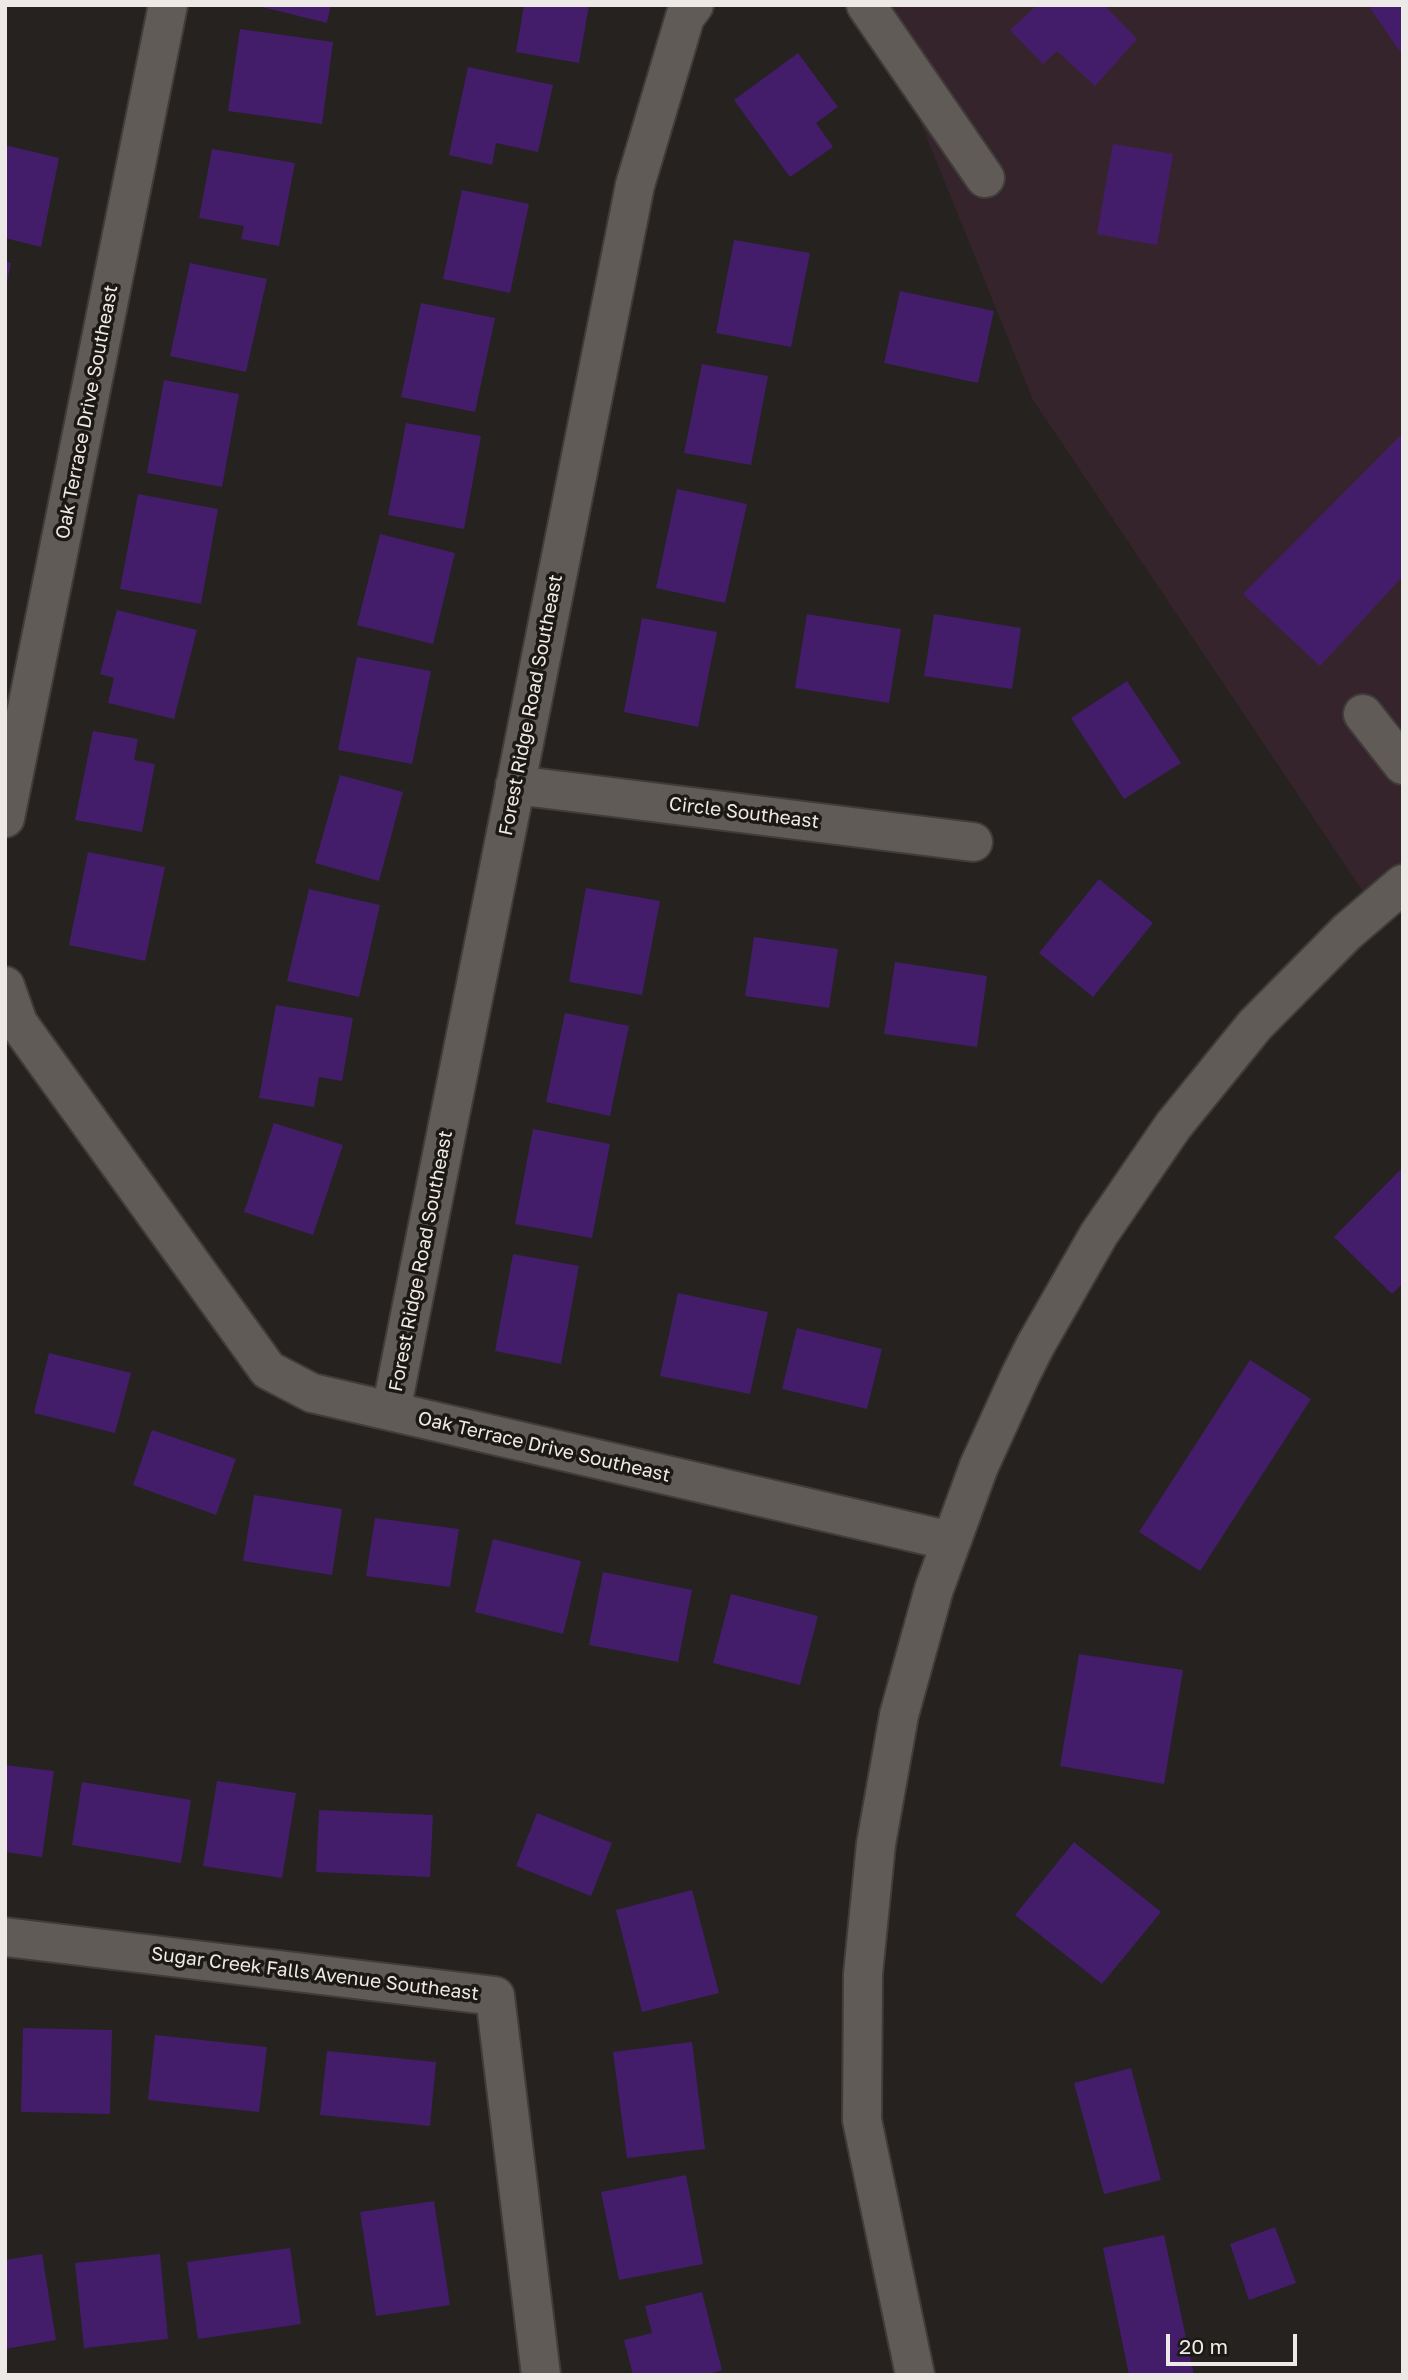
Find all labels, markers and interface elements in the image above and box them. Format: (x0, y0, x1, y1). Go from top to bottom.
street label: Oak Terrace Drive Southeast (51, 283, 123, 541)
street label: Forest Ridge Road Southeast (494, 573, 568, 837)
street label: Circle Southeast (668, 792, 820, 834)
street label: Forest Ridge Road Southeast (384, 1129, 458, 1393)
street label: Oak Terrace Drive Southeast (416, 1407, 672, 1487)
street label: Sugar Creek Falls Avenue Southeast (150, 1943, 480, 2005)
scale bar (1170, 2320, 1301, 2364)
text: 20 m (1179, 2333, 1228, 2359)

